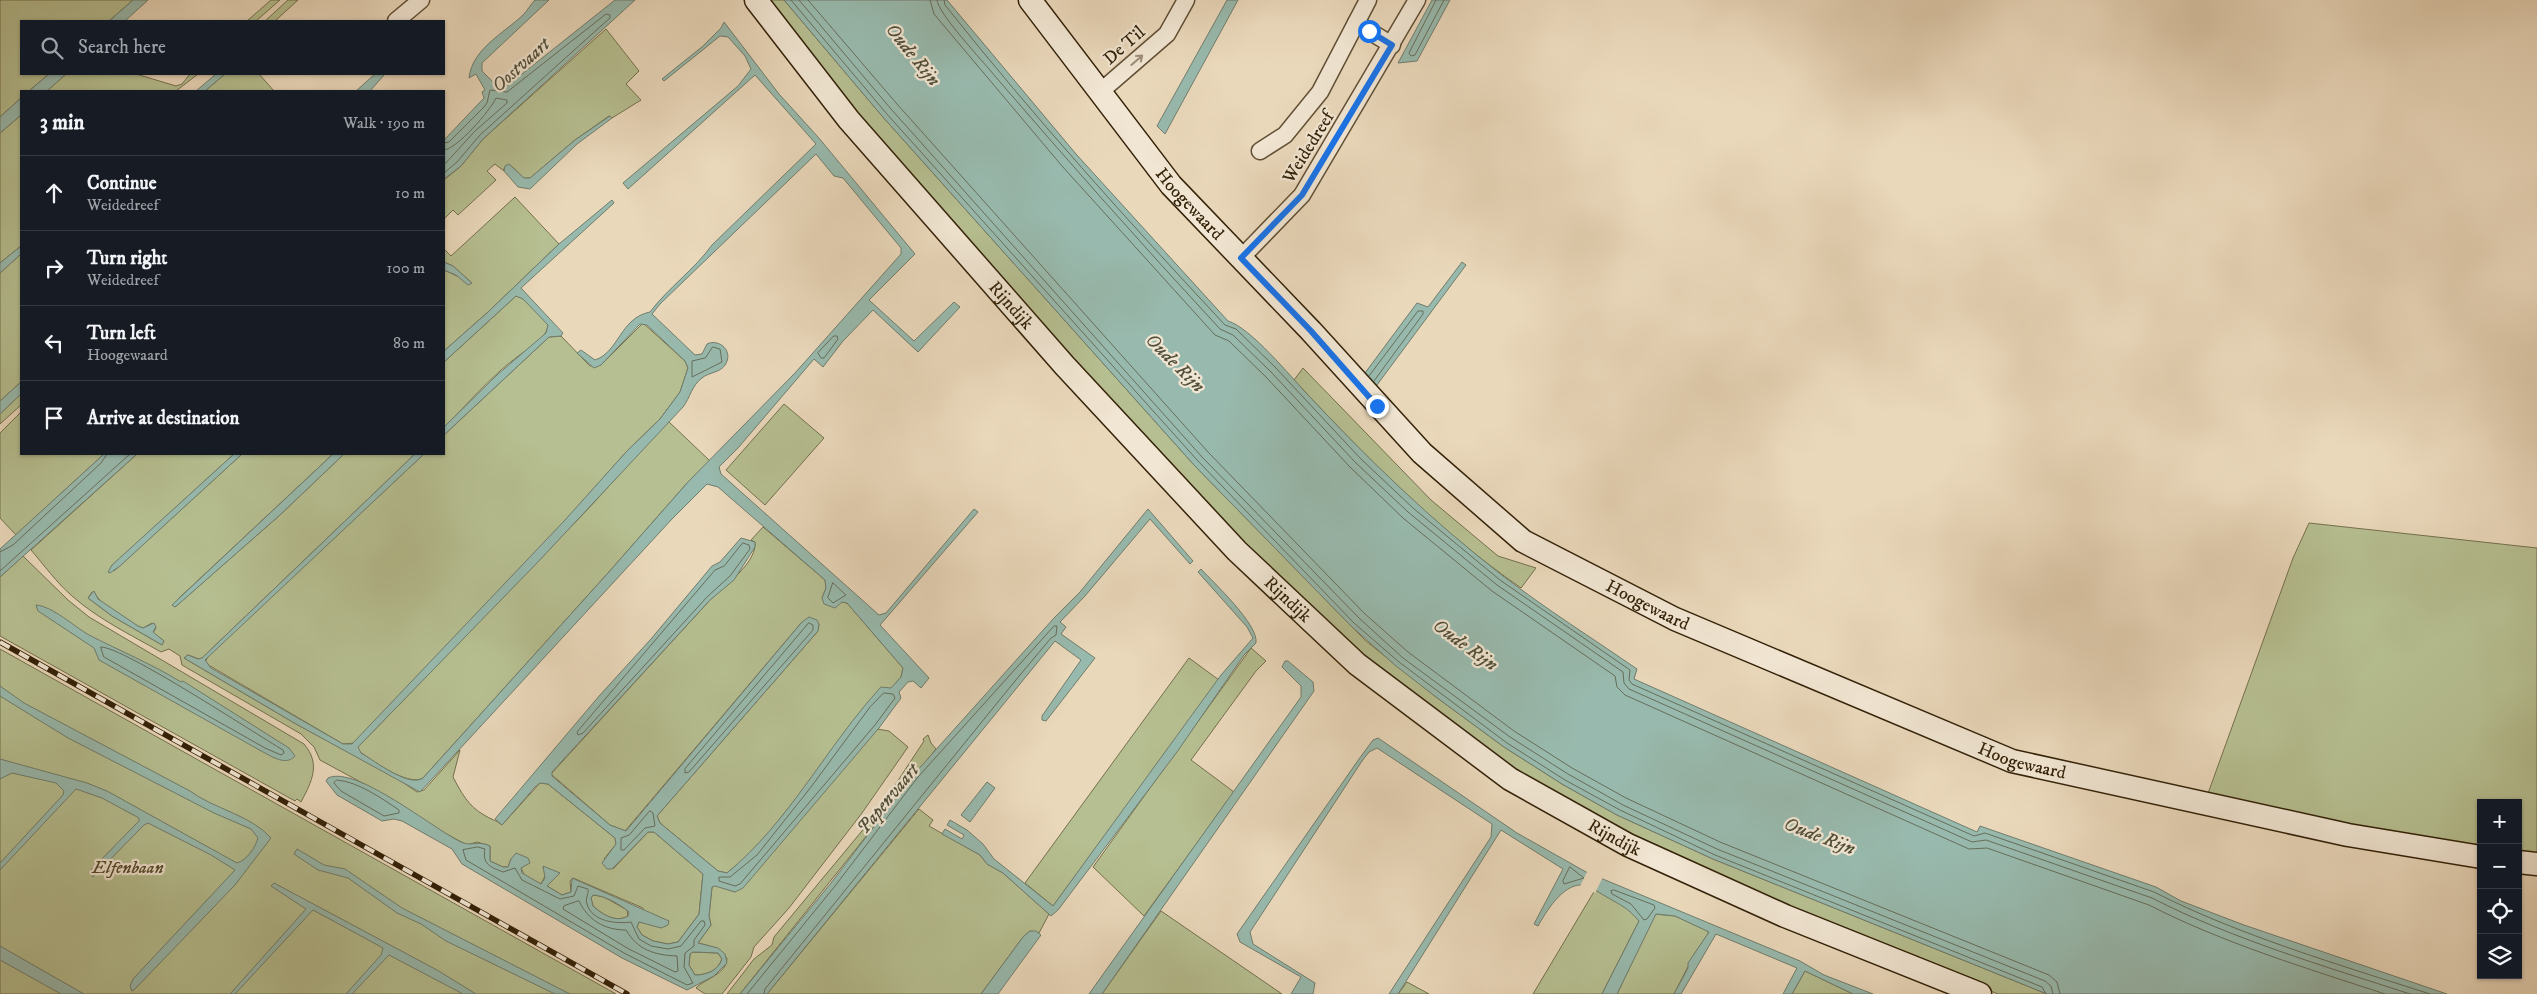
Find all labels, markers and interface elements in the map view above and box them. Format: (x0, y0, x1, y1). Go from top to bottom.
water label: Oude Rijn (881, 19, 945, 91)
search box (20, 20, 445, 75)
route start (1358, 20, 1381, 43)
street label: De Til (1099, 21, 1151, 70)
water label: Oostvaart (487, 32, 556, 97)
icon: search (38, 34, 66, 62)
text: Search here (78, 36, 166, 59)
one-way arrow (1130, 54, 1143, 66)
street label: Weidedreef (1278, 105, 1341, 188)
text: 3 min (40, 110, 85, 136)
text: Walk · 190 m (343, 113, 425, 133)
street label: Hoogewaard (1150, 164, 1228, 245)
text: Continue (87, 172, 157, 195)
icon: ahead (40, 179, 68, 207)
text: 10 m (395, 183, 425, 203)
text: Weidedreef (87, 195, 159, 215)
text: Turn right (87, 247, 167, 270)
icon: right (40, 254, 68, 282)
text: 100 m (387, 258, 425, 278)
text: Weidedreef (87, 270, 159, 290)
street label: Rijndijk (984, 277, 1038, 334)
text: Turn left (87, 322, 156, 345)
icon: left (40, 329, 68, 357)
water label: Oude Rijn (1141, 329, 1210, 398)
text: 80 m (393, 333, 425, 353)
text: Hoogewaard (87, 345, 168, 365)
route end (1366, 395, 1389, 418)
icon: arrive (40, 404, 68, 432)
text: Arrive at destination (87, 407, 239, 430)
street label: Rijndijk (1259, 572, 1316, 628)
street label: Hoogewaard (1602, 575, 1693, 636)
water label: Oude Rijn (1428, 614, 1502, 677)
street label: Hoogewaard (1974, 738, 2068, 785)
water label: Papenvaart (852, 758, 926, 839)
map controls (2477, 799, 2522, 979)
button: + (2477, 799, 2522, 844)
water label: Oude Rijn (1781, 812, 1859, 861)
street label: Rijndijk (1584, 815, 1644, 861)
button: − (2477, 844, 2522, 889)
park label: Elfenbaan (91, 857, 164, 879)
button: locate (2477, 889, 2522, 934)
button: layers (2477, 934, 2522, 979)

